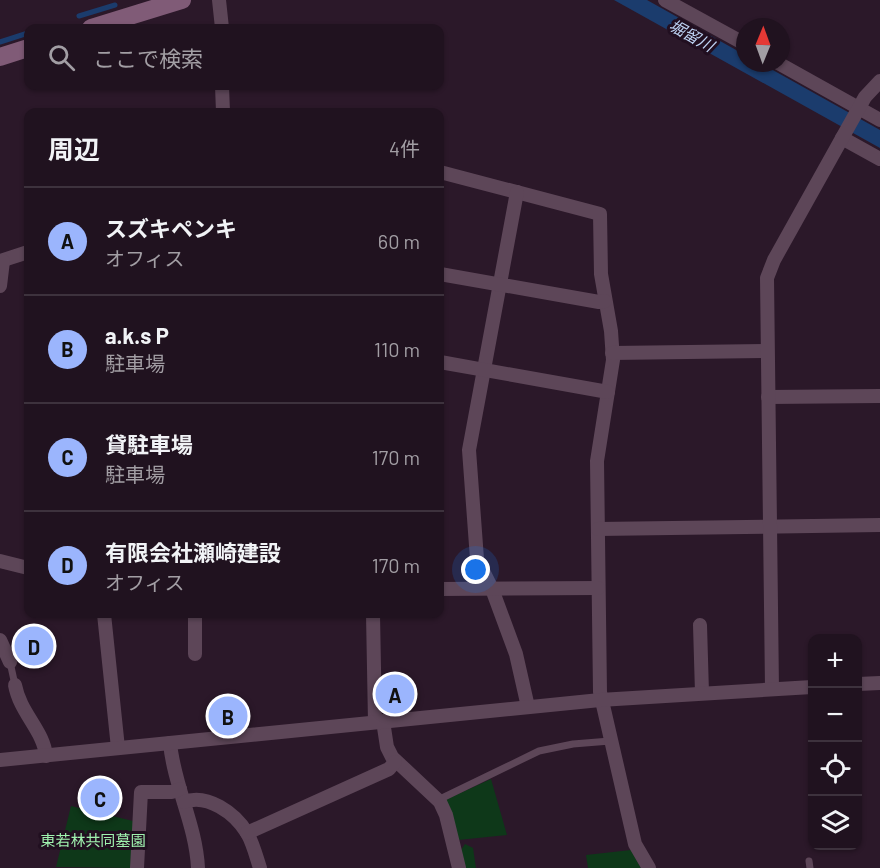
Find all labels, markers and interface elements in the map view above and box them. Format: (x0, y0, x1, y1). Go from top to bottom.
water label: 堀留川 (666, 15, 719, 56)
north arrow (736, 18, 790, 72)
search box (24, 24, 444, 90)
icon: search (45, 41, 78, 74)
text: ここで検索 (93, 45, 203, 71)
text: 周辺 (48, 133, 100, 164)
text: 4件 (389, 136, 420, 160)
text: スズキペンキ (105, 215, 237, 241)
text: A (61, 229, 74, 253)
text: 60 m (378, 229, 420, 253)
text: オフィス (105, 246, 185, 270)
text: a.k.s P (105, 322, 169, 348)
text: B (61, 337, 74, 361)
text: 110 m (374, 337, 420, 361)
text: 駐車場 (105, 351, 165, 375)
text: 貸駐車場 (105, 431, 193, 457)
text: C (61, 445, 74, 469)
text: 170 m (372, 445, 420, 469)
text: 駐車場 (105, 462, 165, 486)
text: 有限会社瀬崎建設 (105, 539, 281, 565)
text: D (61, 553, 74, 577)
text: 170 m (372, 553, 420, 577)
your location (461, 555, 490, 584)
text: オフィス (105, 570, 185, 594)
pin: D (15, 624, 54, 668)
map controls (808, 634, 862, 850)
button: + (808, 634, 862, 688)
pin: A (376, 672, 414, 716)
button: − (808, 688, 862, 742)
pin: B (208, 694, 248, 738)
button: locate (808, 742, 862, 796)
pin: C (80, 776, 120, 820)
button: layers (808, 796, 862, 850)
park label: 東若林共同墓園 (40, 831, 146, 849)

